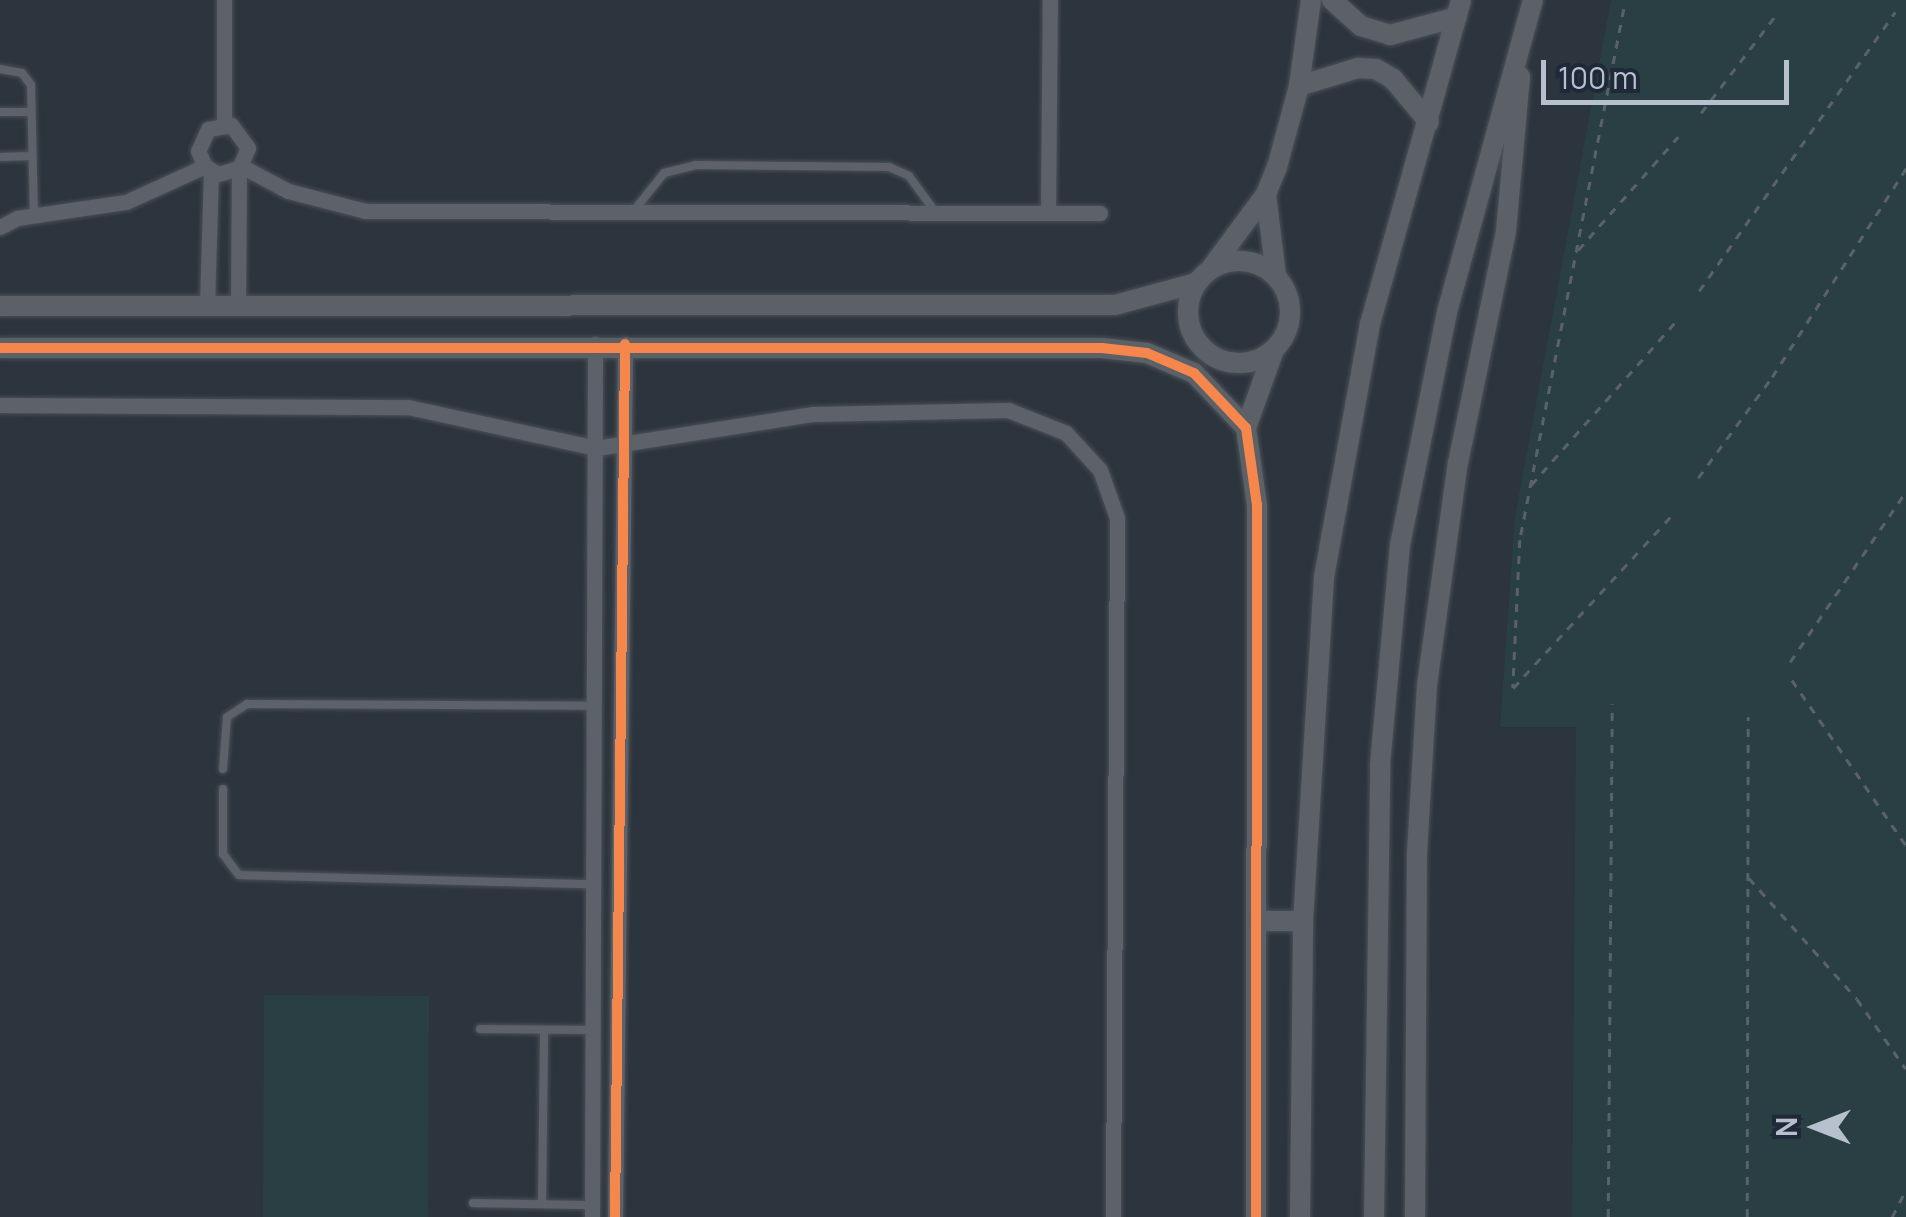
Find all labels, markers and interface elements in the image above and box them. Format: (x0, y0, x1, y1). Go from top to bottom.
scale bar (1546, 40, 1794, 102)
text: 100 m (1558, 57, 1638, 98)
north arrow (1766, 1077, 1866, 1177)
text: N (1767, 1117, 1805, 1137)

